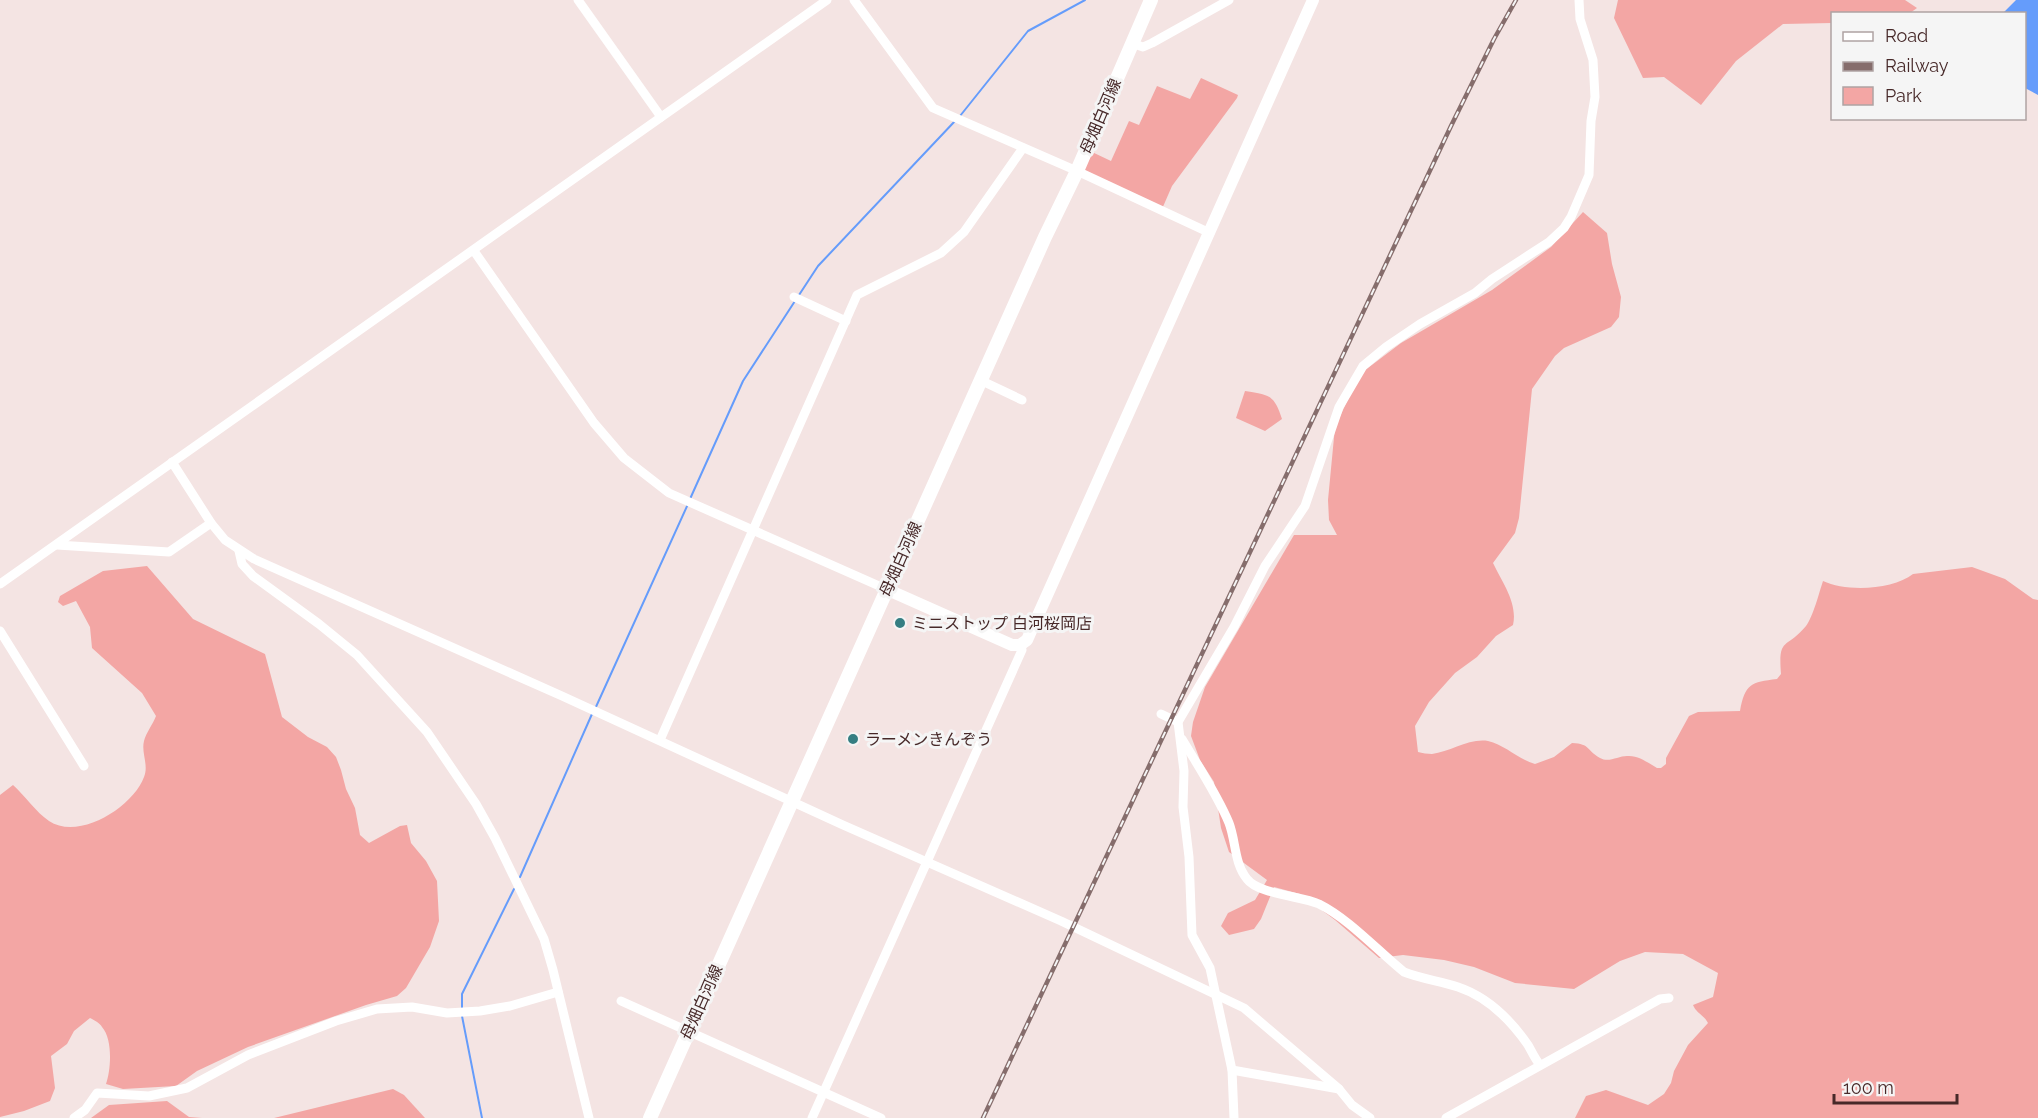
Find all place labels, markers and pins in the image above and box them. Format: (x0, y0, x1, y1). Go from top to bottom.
place label: ミニストップ 白河桜岡店 (912, 614, 1092, 633)
marker: ミニストップ 白河桜岡店 (893, 616, 907, 630)
place label: ラーメンきんぞう (865, 730, 992, 749)
marker: ラーメンきんぞう (846, 732, 860, 746)

